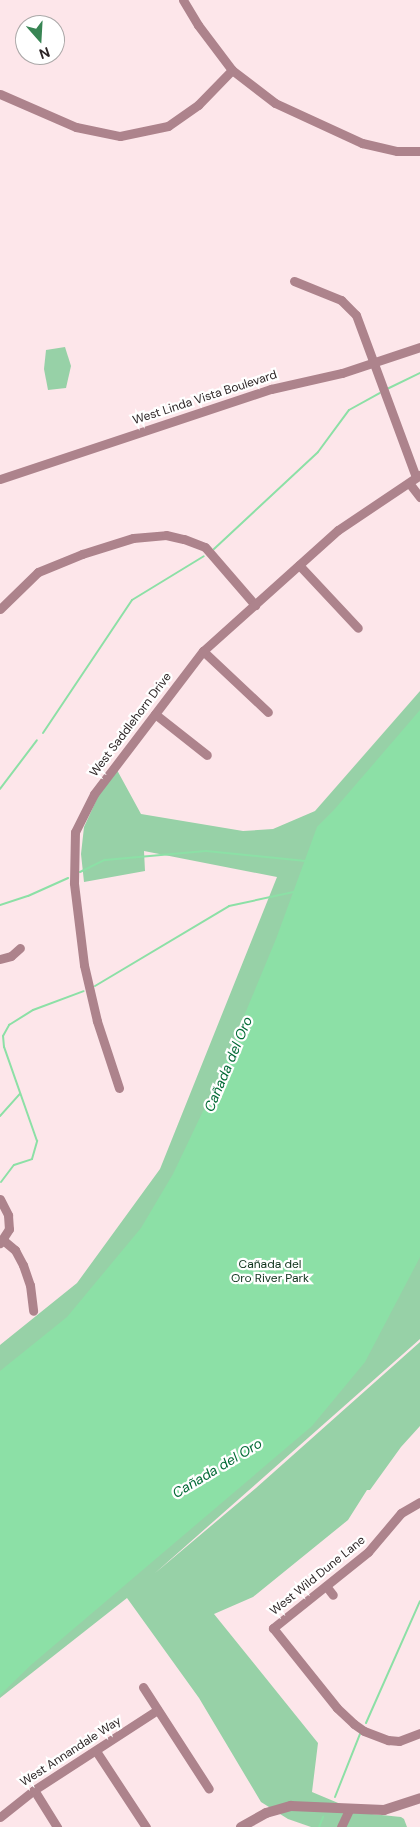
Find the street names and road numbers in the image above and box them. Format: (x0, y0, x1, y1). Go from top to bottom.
street label: West Linda Vista Boulevard (131, 368, 279, 428)
street label: West Saddlehorn Drive (87, 670, 175, 780)
street label: West Wild Dune Lane (268, 1533, 368, 1619)
street label: West Annandale Way (18, 1714, 124, 1790)

